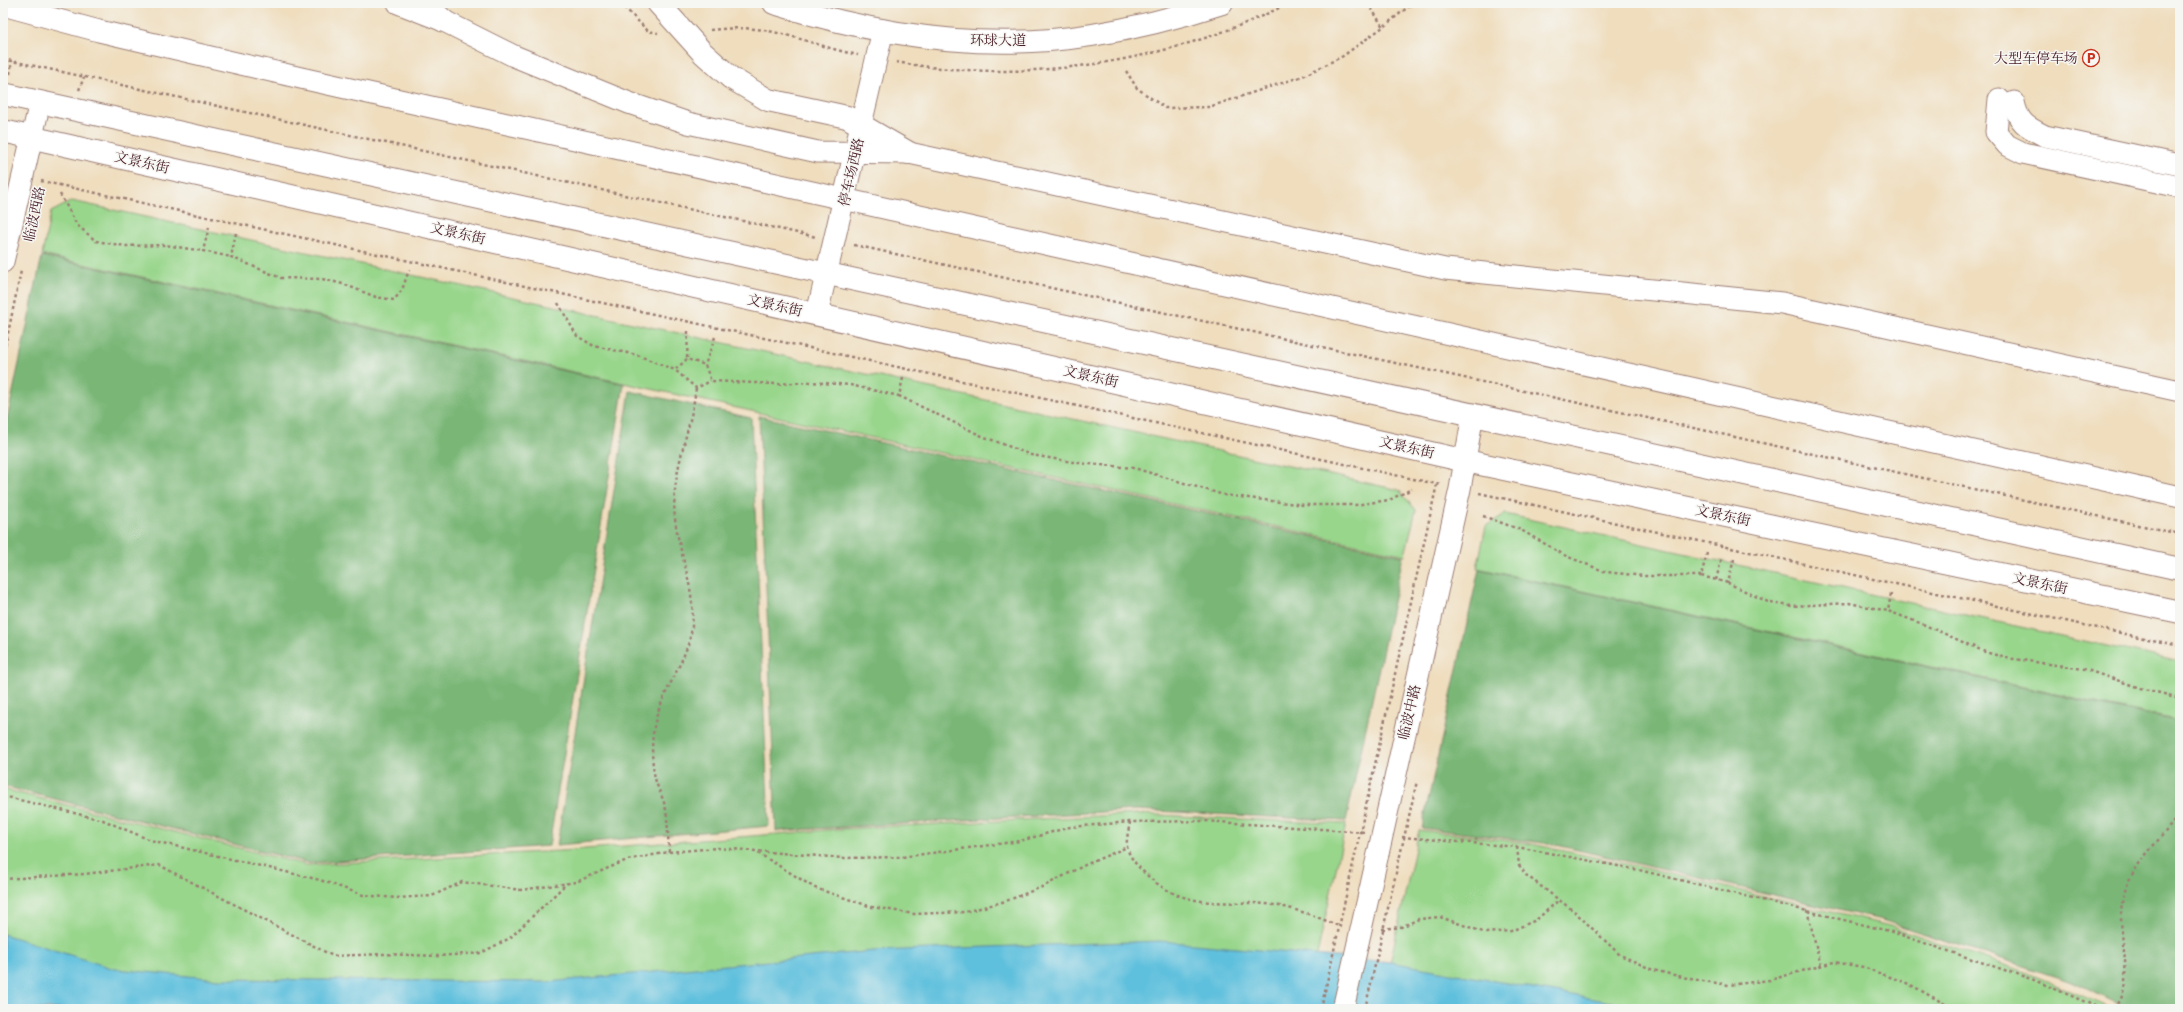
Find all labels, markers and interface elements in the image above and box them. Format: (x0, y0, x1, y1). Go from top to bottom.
street label: 环球大道 (970, 32, 1026, 49)
parking icon: 大型车停车场 (2081, 48, 2101, 68)
place label: 大型车停车场 (1994, 50, 2078, 67)
street label: 停车场西路 (835, 136, 868, 208)
street label: 文景东街 (113, 148, 171, 177)
street label: 临波西路 (20, 185, 49, 243)
street label: 文景东街 (429, 219, 487, 248)
street label: 文景东街 (746, 291, 804, 320)
street label: 文景东街 (1062, 362, 1120, 391)
street label: 文景东街 (1378, 433, 1436, 462)
street label: 文景东街 (1694, 501, 1752, 530)
street label: 文景东街 (2011, 569, 2069, 598)
street label: 临波中路 (1395, 683, 1424, 741)

